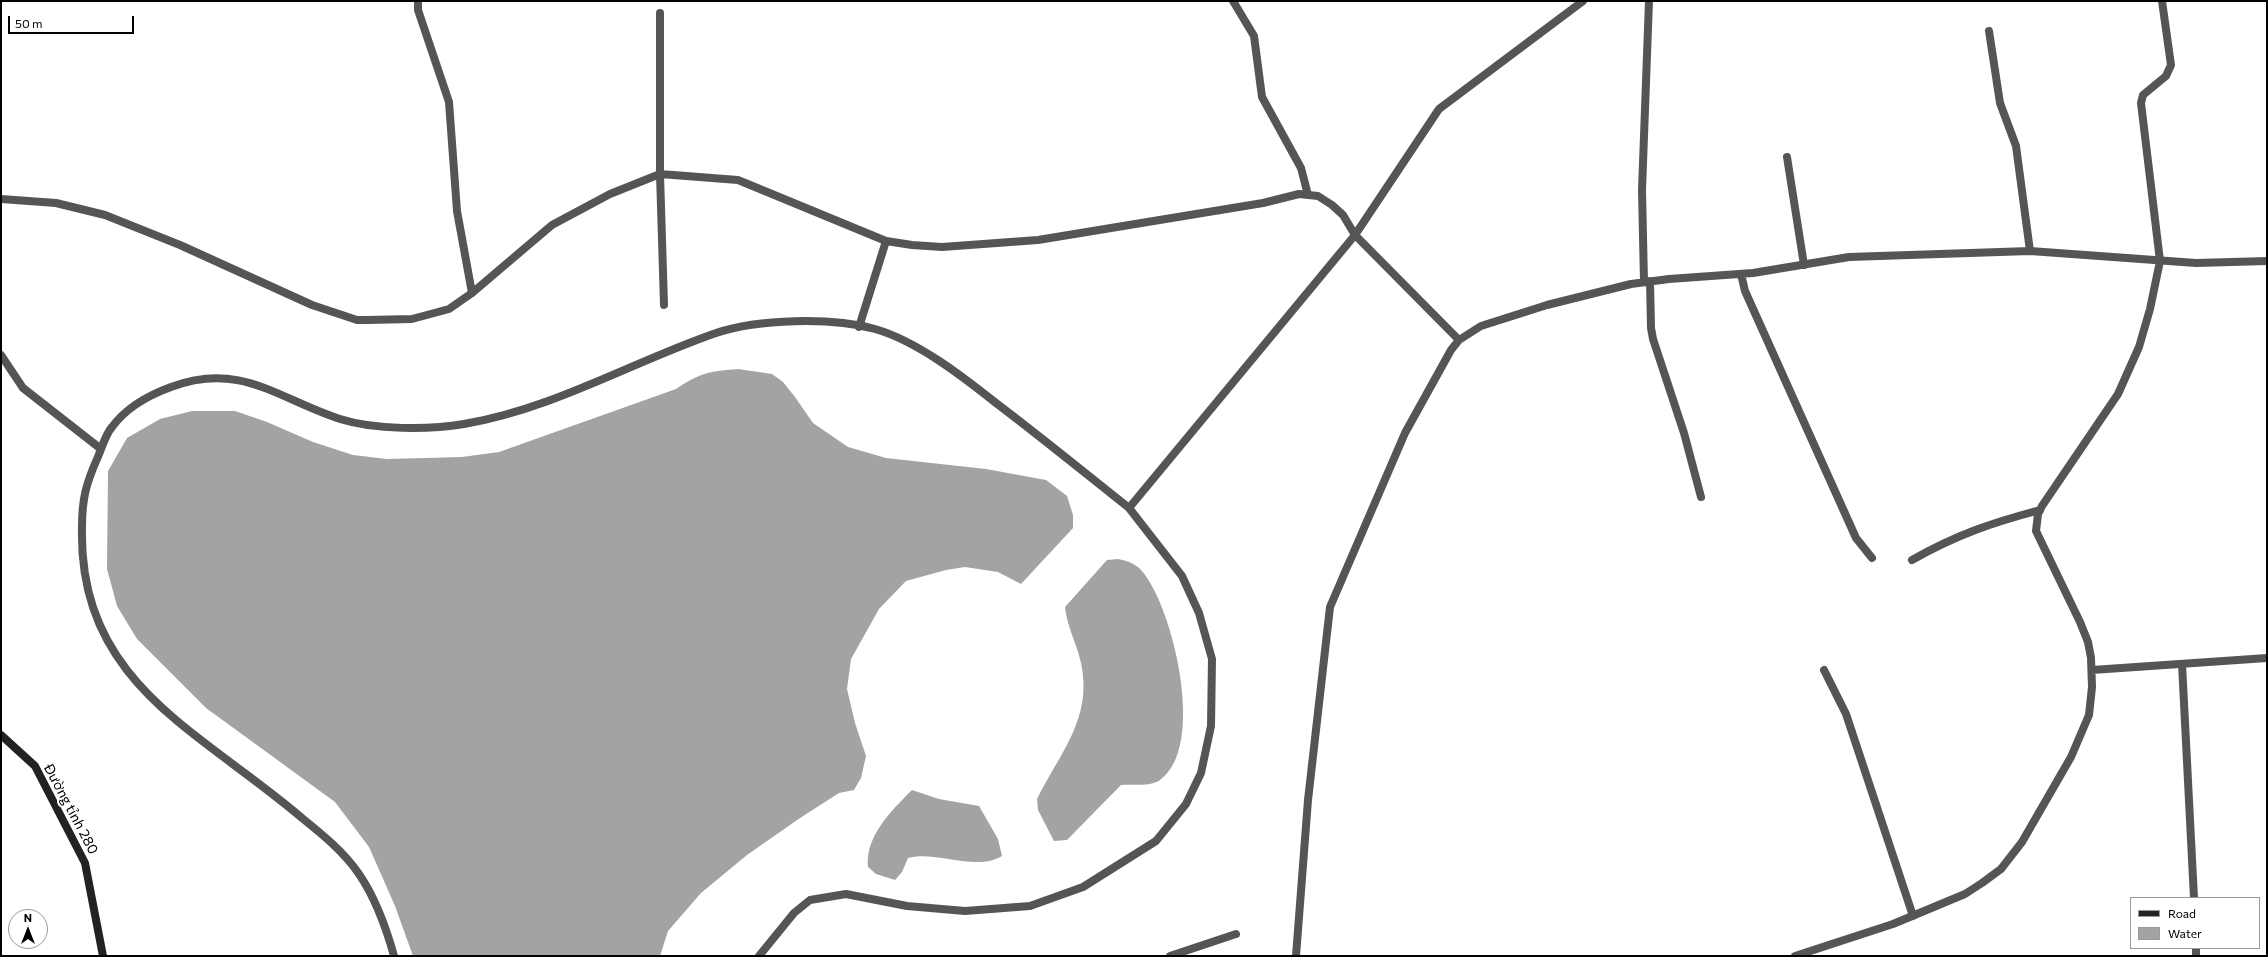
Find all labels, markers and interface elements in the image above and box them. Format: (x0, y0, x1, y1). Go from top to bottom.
scale bar (10, 8, 136, 34)
text: 50 m (15, 16, 43, 30)
street label: Đường tỉnh 280 (40, 761, 102, 857)
legend (2130, 897, 2260, 949)
text: Road (2168, 906, 2196, 920)
north arrow (8, 909, 48, 949)
text: N (24, 911, 32, 924)
text: Water (2168, 926, 2202, 940)

